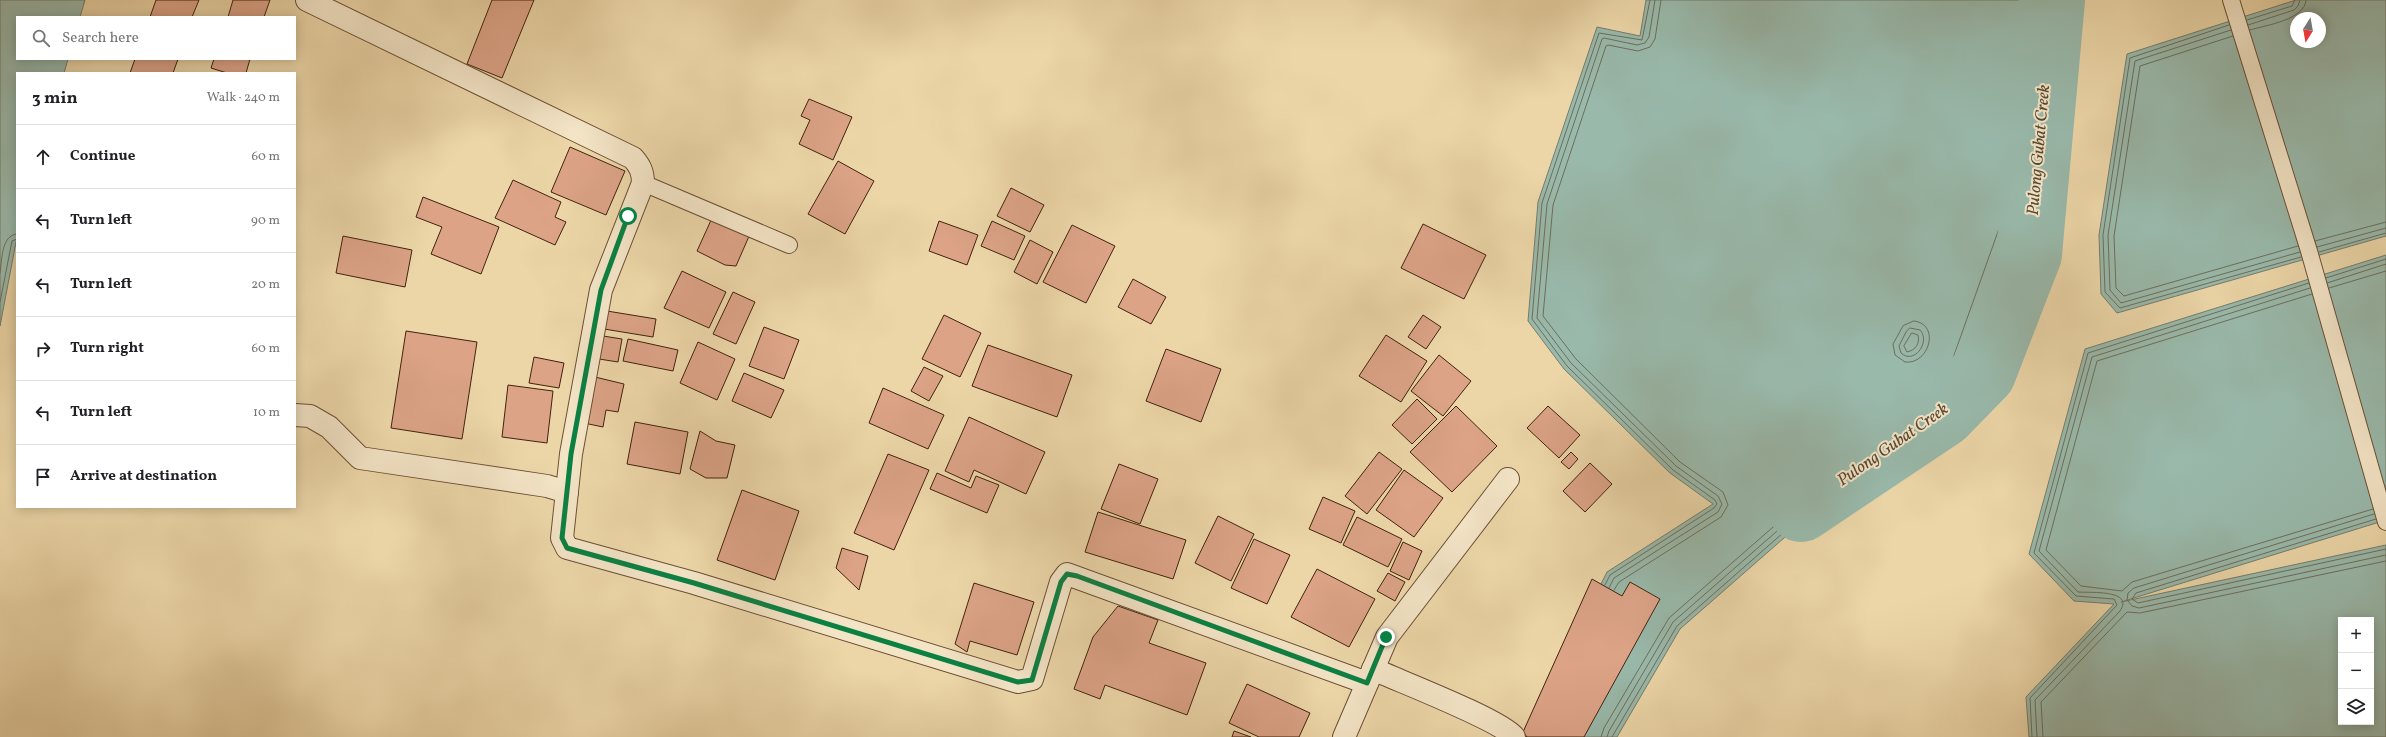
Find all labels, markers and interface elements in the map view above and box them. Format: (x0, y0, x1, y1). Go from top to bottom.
north arrow (2290, 12, 2326, 48)
search box (16, 16, 296, 60)
icon: search (30, 27, 52, 49)
text: Search here (62, 28, 139, 49)
water label: Pulong Gubat Creek (2022, 84, 2056, 216)
text: 3 min (32, 87, 78, 110)
text: Walk · 240 m (207, 89, 280, 107)
icon: ahead (32, 146, 54, 168)
text: Continue (70, 146, 135, 167)
text: 60 m (252, 148, 280, 166)
route start (619, 207, 637, 225)
icon: left (32, 210, 54, 232)
text: Turn left (70, 210, 132, 231)
text: 90 m (251, 212, 280, 230)
icon: left (32, 274, 54, 296)
text: Turn left (70, 274, 132, 295)
text: 20 m (251, 276, 280, 294)
icon: right (32, 338, 54, 360)
text: Turn right (70, 338, 144, 359)
text: 60 m (252, 340, 280, 358)
water label: Pulong Gubat Creek (1833, 398, 1953, 492)
icon: left (32, 402, 54, 424)
text: Turn left (70, 402, 132, 423)
text: 10 m (253, 404, 280, 422)
icon: arrive (32, 466, 54, 488)
text: Arrive at destination (70, 466, 217, 487)
map controls (2338, 617, 2374, 725)
button: + (2338, 617, 2374, 653)
route end (1377, 628, 1395, 646)
button: − (2338, 653, 2374, 689)
button: layers (2338, 689, 2374, 725)

